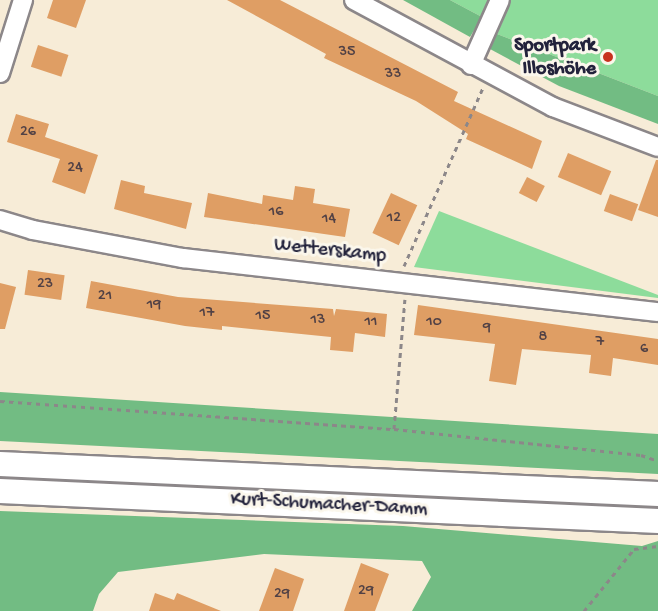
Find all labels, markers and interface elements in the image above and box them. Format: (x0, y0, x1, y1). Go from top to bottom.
place label: Sportpark Illoshöhe (514, 34, 596, 81)
house number: 35 (339, 43, 355, 63)
marker: Sportpark Illoshöhe (601, 50, 615, 64)
house number: 33 (385, 65, 401, 85)
house number: 26 (20, 123, 36, 143)
house number: 24 (67, 159, 83, 179)
house number: 16 (269, 203, 283, 223)
house number: 12 (387, 209, 401, 229)
house number: 14 (322, 210, 336, 230)
street label: Wetterskamp (273, 233, 387, 269)
house number: 23 (37, 275, 53, 295)
house number: 21 (98, 287, 112, 307)
house number: 19 (147, 296, 161, 316)
house number: 17 (200, 304, 214, 324)
house number: 15 (256, 307, 270, 327)
house number: 13 (311, 311, 325, 331)
house number: 11 (365, 313, 377, 333)
house number: 10 (426, 313, 442, 333)
house number: 9 (483, 319, 491, 339)
house number: 8 (539, 328, 547, 348)
house number: 7 (596, 333, 604, 353)
house number: 6 (640, 340, 648, 360)
street label: Kurt-Schumacher-Damm (230, 488, 428, 522)
house number: 29 (358, 582, 374, 602)
house number: 29 (274, 585, 290, 605)

